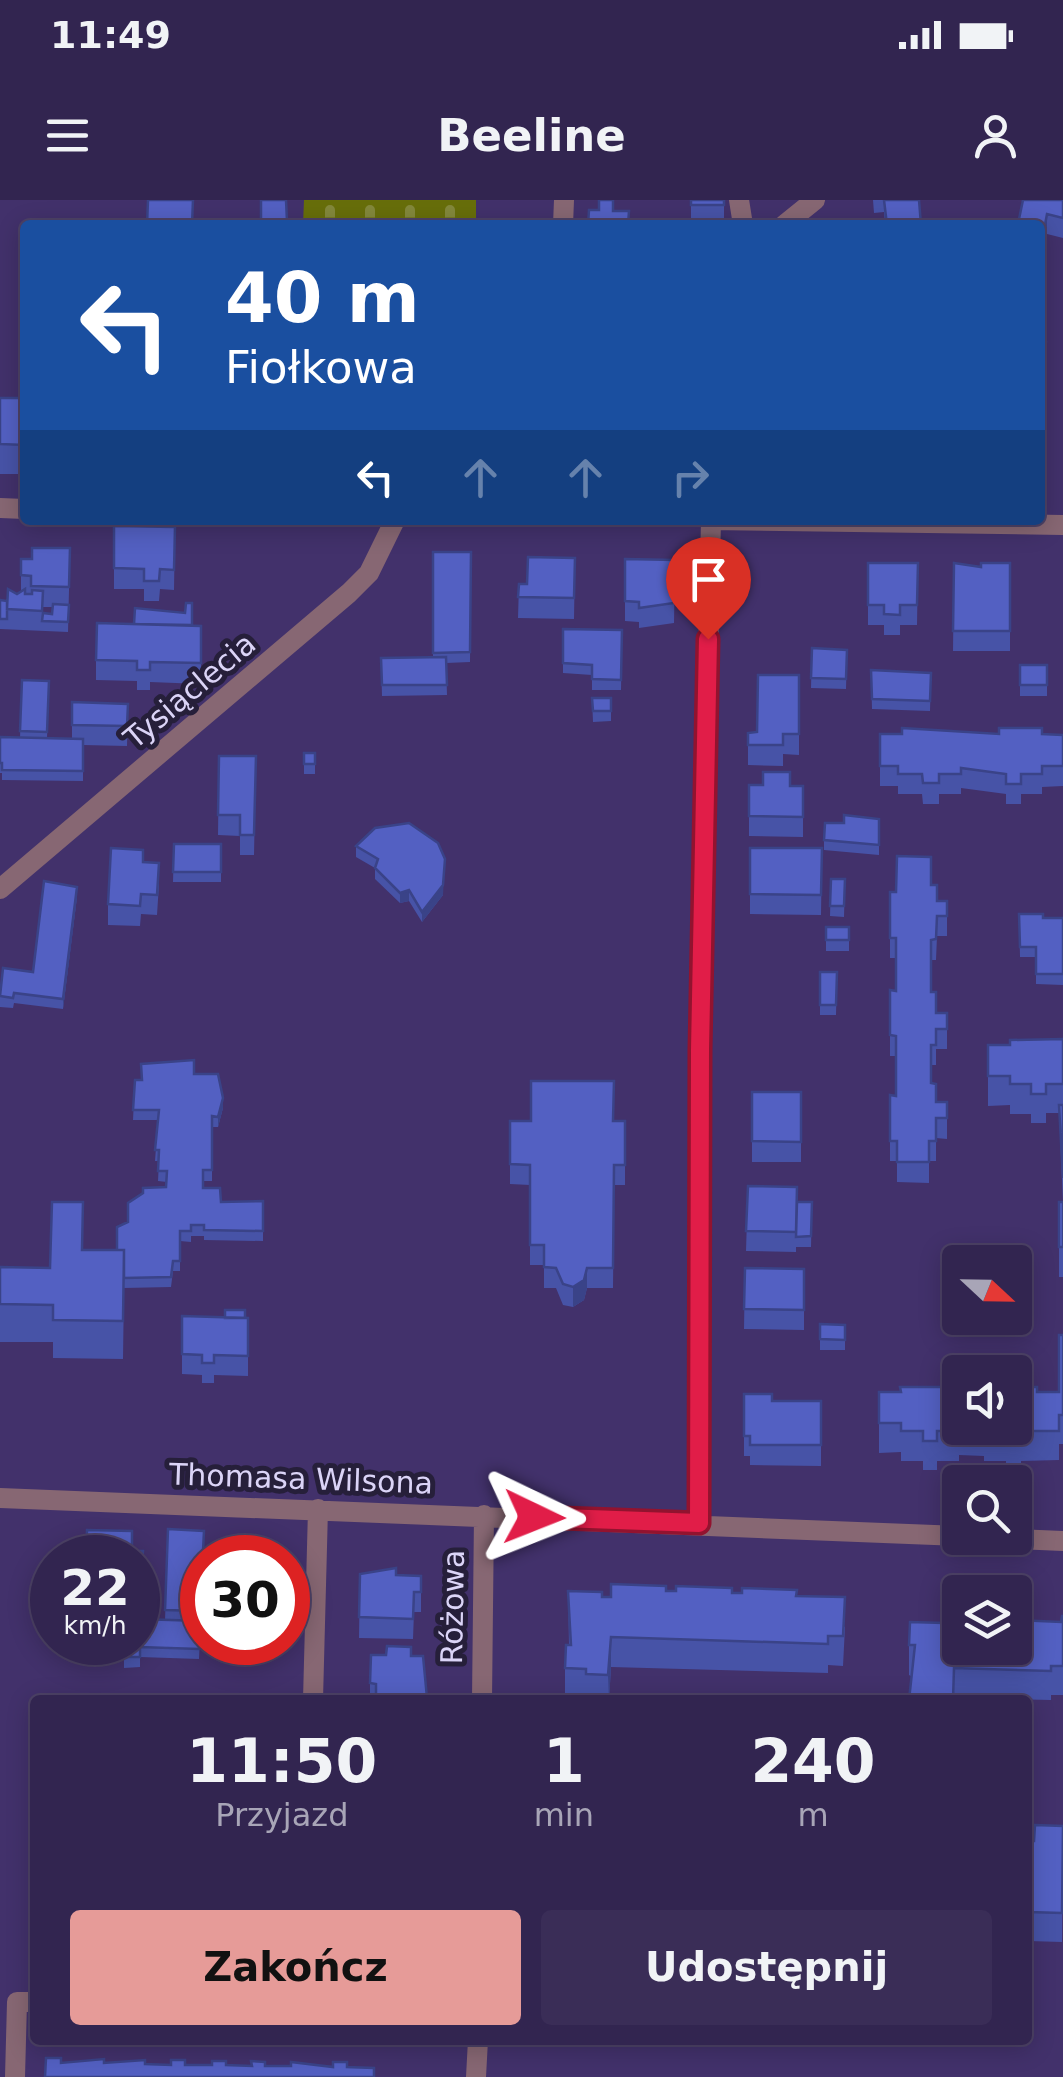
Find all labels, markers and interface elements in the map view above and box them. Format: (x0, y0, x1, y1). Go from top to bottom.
text: 11:49 (50, 13, 171, 57)
icon: menu (40, 108, 95, 163)
icon: person (968, 108, 1023, 163)
text: Beeline (437, 109, 626, 162)
text: 40 m (225, 257, 420, 339)
icon: left (60, 260, 190, 390)
text: Fiołkowa (225, 341, 417, 394)
icon: left (348, 450, 403, 505)
icon: ahead (453, 450, 508, 505)
icon: ahead (558, 450, 613, 505)
icon: right (663, 450, 718, 505)
pin (666, 537, 751, 640)
icon: arrive (681, 552, 736, 607)
street label: Tysiąclecia (116, 626, 262, 756)
north arrow (942, 1245, 1032, 1335)
map controls (942, 1245, 1032, 1665)
button: sound (942, 1355, 1032, 1445)
street label: Thomasa Wilsona (168, 1456, 434, 1501)
position arrow (482, 1465, 586, 1569)
button: search (942, 1465, 1032, 1555)
speed limit sign: 30 (180, 1535, 310, 1665)
street label: Różowa (434, 1549, 471, 1665)
text: 22 (60, 1559, 130, 1617)
button: layers (942, 1575, 1032, 1665)
text: km/h (63, 1611, 127, 1640)
text: 11:50 (186, 1726, 377, 1796)
text: 1 (543, 1726, 585, 1796)
text: 240 (750, 1726, 876, 1796)
text: Przyjazd (215, 1796, 348, 1834)
text: min (534, 1796, 594, 1834)
text: m (797, 1796, 829, 1834)
button: Zakończ (70, 1910, 521, 2025)
button: Udostępnij (541, 1910, 992, 2025)

